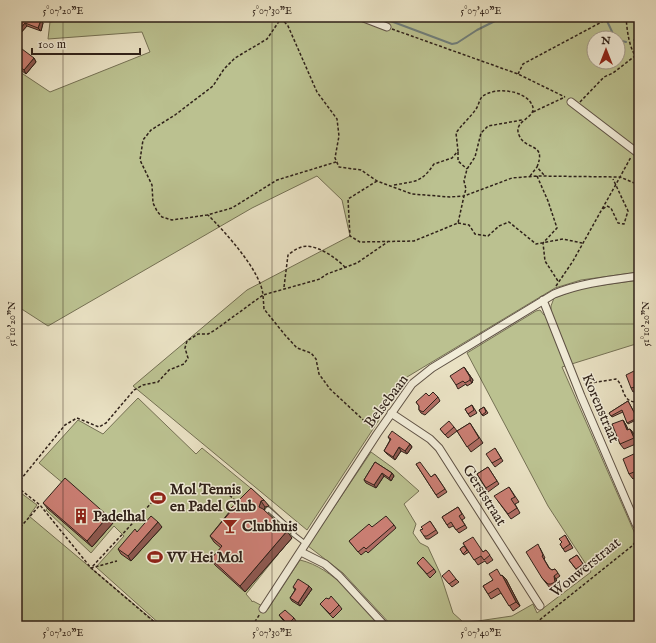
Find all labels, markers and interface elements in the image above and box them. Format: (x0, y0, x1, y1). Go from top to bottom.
text: 5°07'20"E (43, 5, 83, 18)
text: 5°07'30"E (252, 5, 292, 18)
text: 5°07'40"E (461, 5, 501, 18)
scale bar (32, 30, 140, 56)
north arrow (586, 30, 626, 70)
text: N (600, 34, 611, 48)
text: 100 m (38, 37, 66, 52)
text: 51°10'20"N (6, 301, 19, 347)
text: 51°10'20"N (640, 301, 653, 347)
street label: Belsebaan (360, 371, 413, 432)
street label: Korenstraat (577, 371, 624, 446)
street label: Gerststraat (458, 461, 511, 529)
place label: Mol Tennis en Padel Club (170, 480, 256, 516)
sports icon: Mol Tennis en Padel Club (149, 489, 167, 507)
building icon: Padelhal (72, 507, 90, 525)
place label: Padelhal (93, 507, 147, 526)
bar icon: Clubhuis (221, 517, 239, 535)
place label: Clubhuis (242, 517, 298, 536)
street label: Wouwerstraat (546, 533, 625, 602)
sports icon: VV Hei Mol (146, 548, 164, 566)
place label: VV Hei Mol (166, 548, 244, 567)
text: 5°07'20"E (43, 627, 83, 640)
text: 5°07'30"E (252, 627, 292, 640)
text: 5°07'40"E (461, 627, 501, 640)

